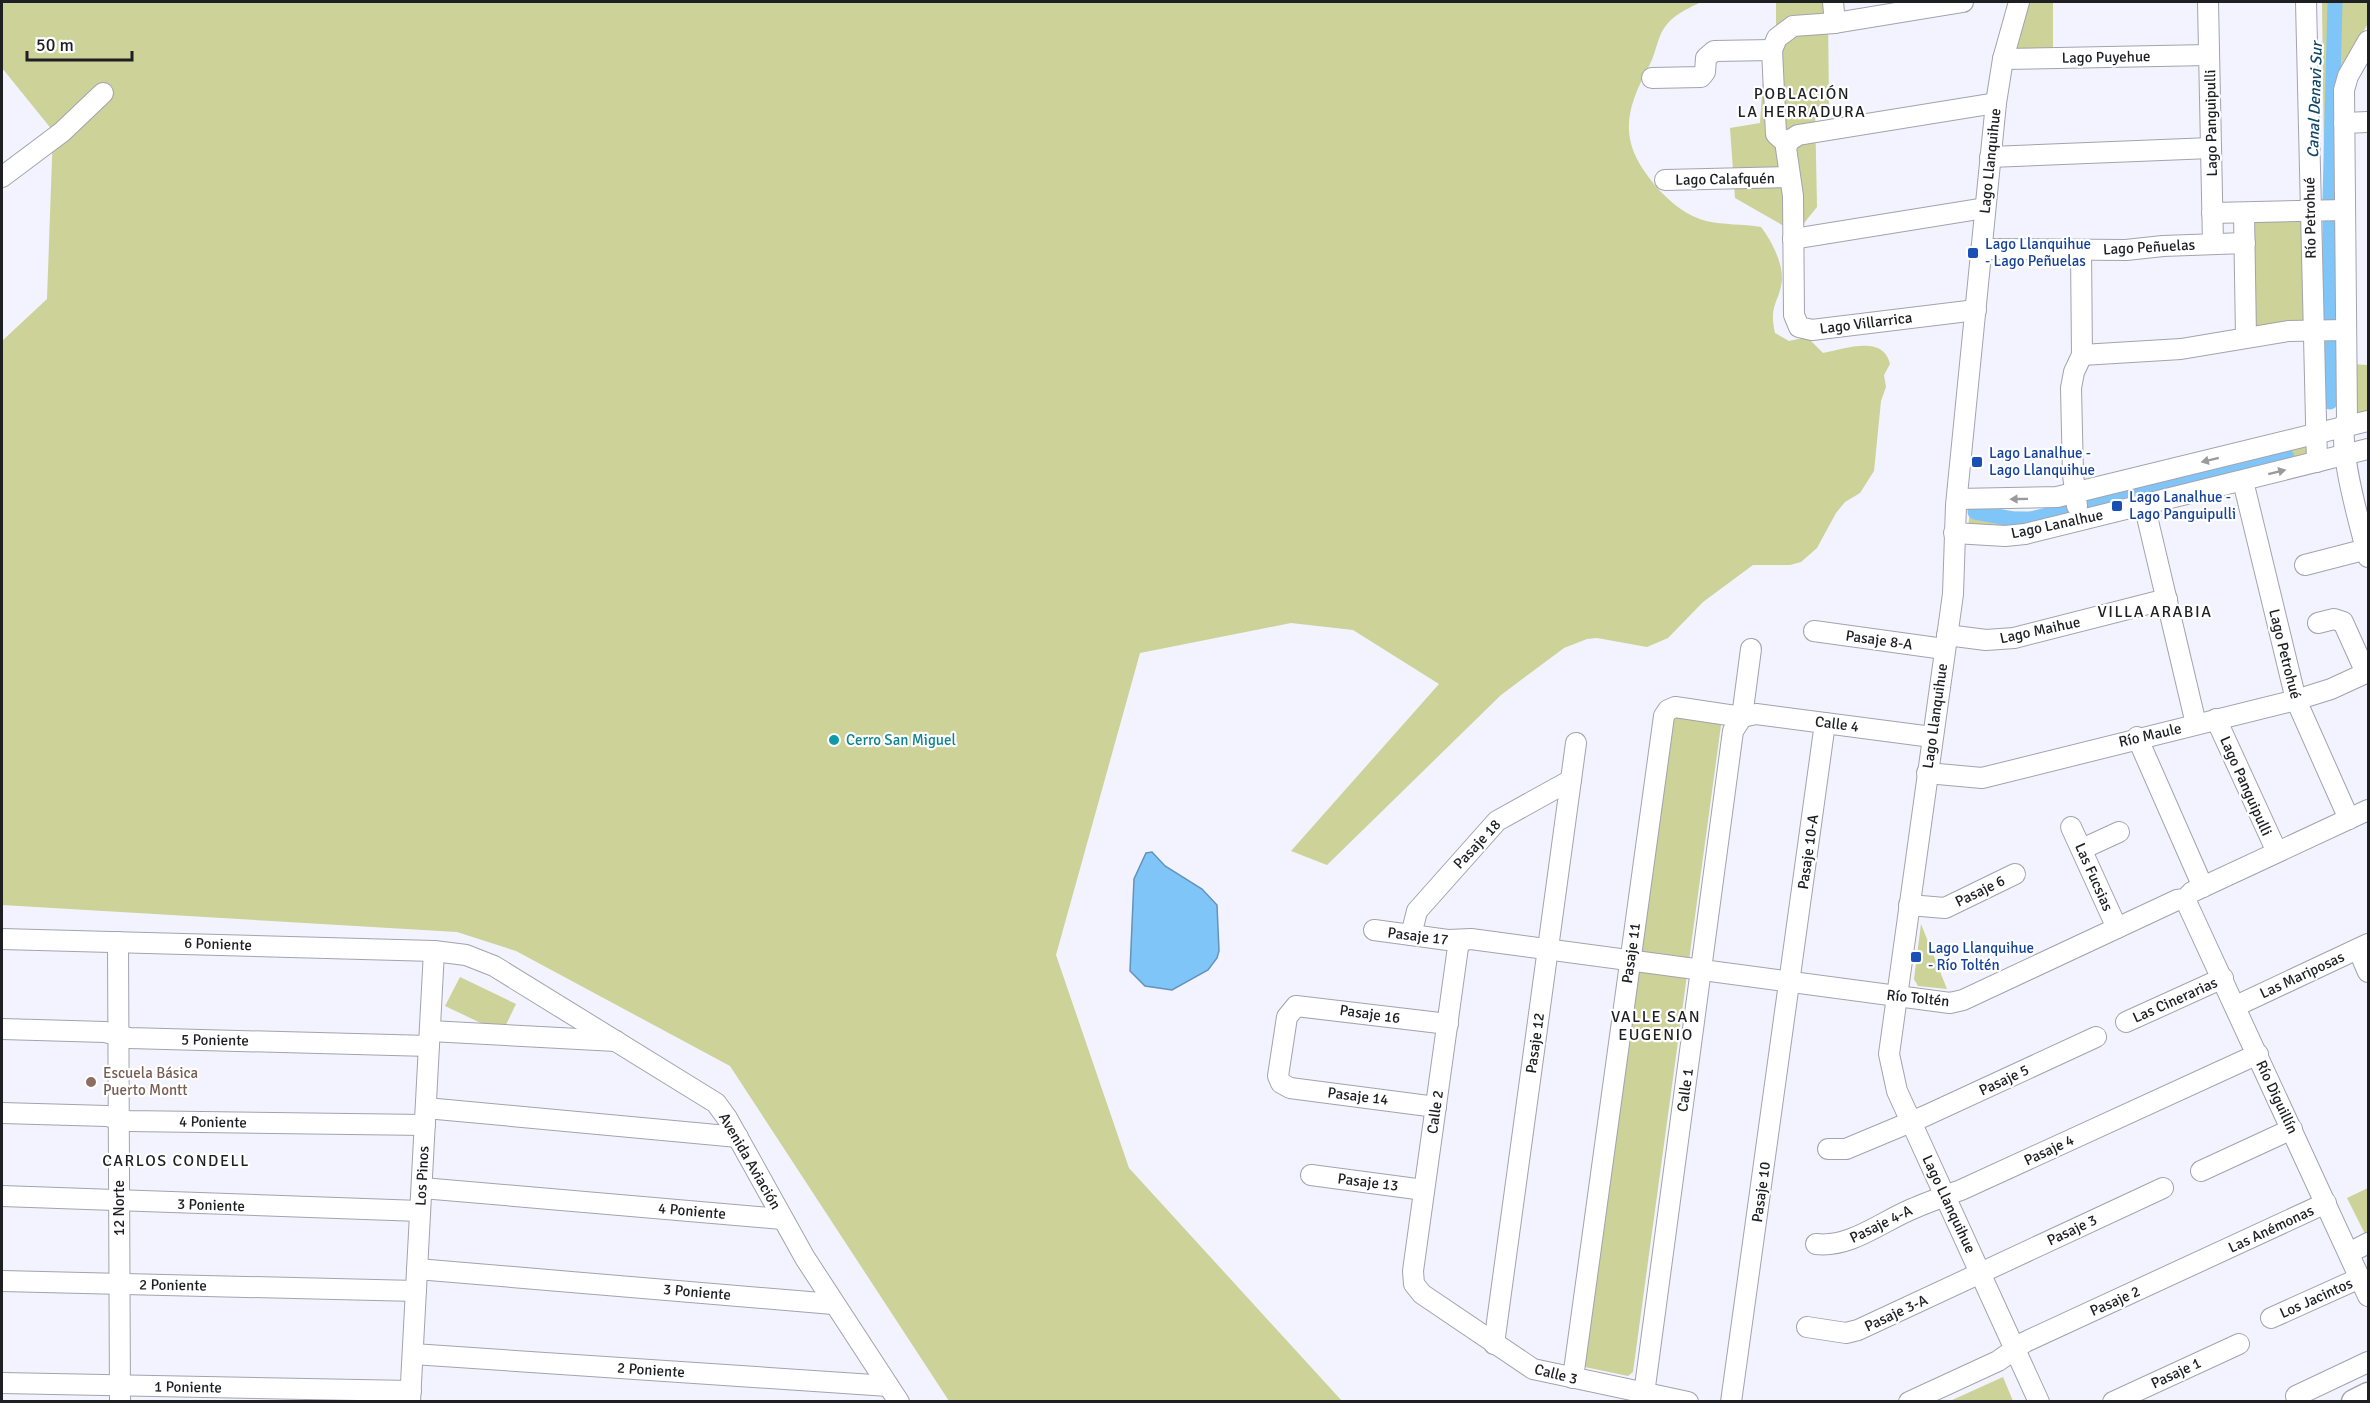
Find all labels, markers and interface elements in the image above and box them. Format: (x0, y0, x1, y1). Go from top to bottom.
scale bar (27, 24, 132, 62)
text: 50 m (36, 34, 74, 56)
water label: Canal Denavi Sur (2303, 40, 2327, 158)
street label: Lago Puyehue (2061, 47, 2151, 67)
street label: Lago Panguipulli (2201, 69, 2221, 177)
district label: POBLACIÓN LA HERRADURA (1738, 84, 1866, 122)
street label: Lago Llanquihue (1976, 107, 2004, 215)
street label: Lago Calafquén (1675, 169, 1775, 189)
street label: Río Petrohué (2300, 177, 2320, 259)
place label: Lago Llanquihue - Lago Peñuelas (1985, 235, 2091, 270)
street label: Lago Peñuelas (2102, 236, 2196, 258)
marker: Lago Llanquihue - Lago Peñuelas (1966, 246, 1980, 260)
street label: Lago Villarrica (1819, 308, 1913, 338)
place label: Lago Lanalhue - Lago Llanquihue (1989, 444, 2095, 479)
marker: Lago Lanalhue - Lago Llanquihue (1970, 455, 1984, 469)
one-way arrow (2201, 456, 2219, 466)
one-way arrow (2268, 467, 2287, 477)
place label: Lago Lanalhue - Lago Panguipulli (2129, 488, 2236, 523)
one-way arrow (2010, 494, 2029, 504)
marker: Lago Lanalhue - Lago Panguipulli (2110, 499, 2124, 513)
street label: Lago Lanalhue (2009, 505, 2105, 543)
district label: VILLA ARABIA (2098, 602, 2212, 622)
street label: Lago Petrohué (2265, 607, 2305, 701)
street label: Lago Maihue (1998, 613, 2082, 647)
street label: Pasaje 8-A (1844, 626, 1914, 654)
street label: Lago Llanquihue (1919, 662, 1951, 770)
street label: Calle 4 (1814, 712, 1860, 736)
street label: Río Maule (2117, 719, 2183, 751)
place label: Cerro San Miguel (846, 731, 956, 749)
marker: Cerro San Miguel (827, 733, 841, 747)
street label: Lago Panguipulli (2216, 733, 2276, 839)
street label: Pasaje 10-A (1794, 813, 1822, 891)
street label: Pasaje 18 (1450, 815, 1504, 873)
street label: Las Fucsias (2071, 840, 2117, 914)
street label: Pasaje 6 (1952, 871, 2008, 911)
street label: Pasaje 11 (1618, 921, 1644, 985)
street label: Pasaje 17 (1387, 923, 1449, 949)
street label: 6 Poniente (184, 934, 252, 954)
place label: Lago Llanquihue - Río Toltén (1928, 939, 2034, 974)
street label: Las Mariposas (2257, 947, 2348, 1002)
marker: Lago Llanquihue - Río Toltén (1909, 950, 1923, 964)
street label: Las Cinerarias (2130, 973, 2221, 1027)
street label: Río Toltén (1886, 986, 1950, 1010)
street label: Pasaje 16 (1338, 1001, 1402, 1027)
district label: VALLE SAN EUGENIO (1611, 1007, 1701, 1045)
street label: Pasaje 12 (1522, 1011, 1548, 1075)
street label: 5 Poniente (181, 1030, 249, 1050)
street label: Río Diguillín (2252, 1057, 2302, 1137)
street label: Pasaje 5 (1976, 1061, 2032, 1099)
place label: Escuela Básica Puerto Montt (103, 1064, 198, 1099)
street label: Calle 1 (1673, 1067, 1697, 1113)
marker: Escuela Básica Puerto Montt (84, 1075, 98, 1089)
street label: Pasaje 14 (1327, 1083, 1389, 1109)
street label: Calle 2 (1423, 1089, 1447, 1135)
street label: Avenida Aviación (715, 1109, 785, 1213)
street label: 4 Poniente (179, 1112, 247, 1132)
street label: Pasaje 4 (2021, 1131, 2077, 1169)
street label: Los Pinos (411, 1145, 433, 1207)
district label: CARLOS CONDELL (102, 1151, 250, 1171)
street label: Lago Llanquihue (1918, 1152, 1980, 1256)
street label: Pasaje 10 (1748, 1160, 1774, 1224)
street label: Pasaje 13 (1337, 1169, 1399, 1195)
street label: 12 Norte (110, 1180, 128, 1236)
street label: 3 Poniente (177, 1195, 245, 1215)
street label: 4 Poniente (657, 1199, 727, 1223)
street label: Pasaje 4-A (1847, 1201, 1915, 1247)
street label: Las Anémonas (2225, 1201, 2317, 1257)
street label: Pasaje 3 (2044, 1211, 2100, 1249)
street label: Los Jacintos (2277, 1274, 2356, 1322)
street label: 2 Poniente (139, 1275, 207, 1295)
street label: 3 Poniente (662, 1280, 732, 1304)
street label: Pasaje 2 (2087, 1282, 2143, 1320)
street label: Pasaje 3-A (1862, 1291, 1930, 1335)
street label: Pasaje 1 (2148, 1354, 2204, 1392)
street label: 2 Poniente (617, 1359, 685, 1381)
street label: Calle 3 (1532, 1360, 1580, 1388)
street label: 1 Poniente (154, 1377, 222, 1397)

